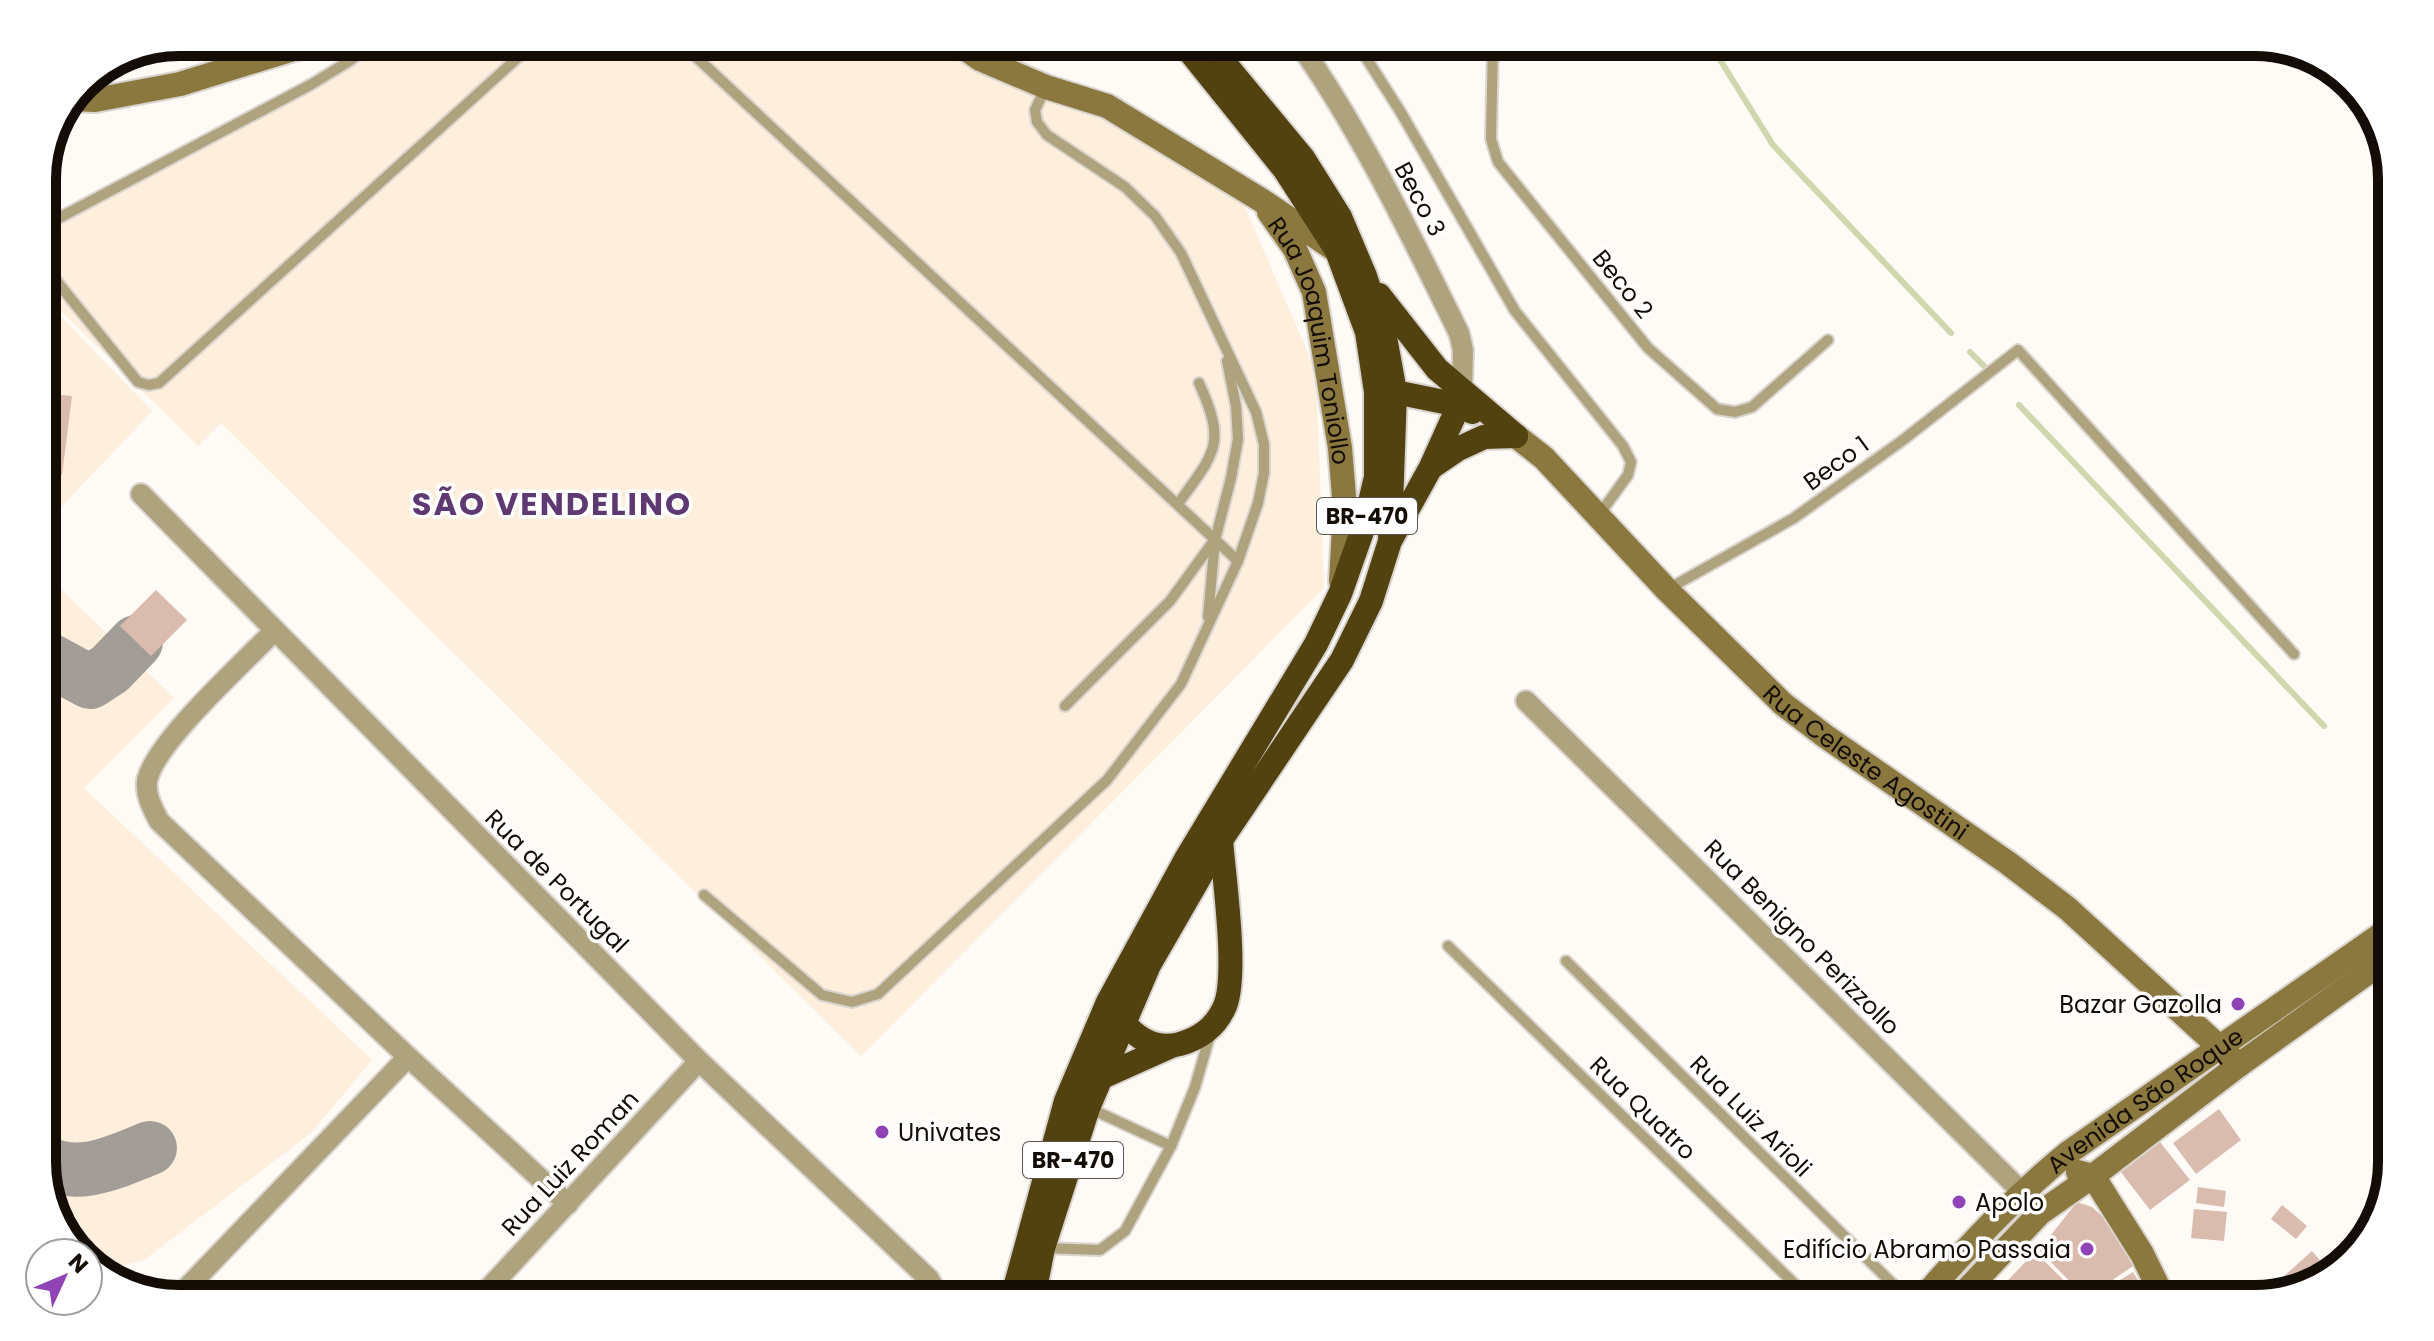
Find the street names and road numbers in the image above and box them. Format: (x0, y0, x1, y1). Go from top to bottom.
street label: Beco 3 (1387, 156, 1453, 242)
street label: Rua Joaquim Toniollo (1261, 210, 1358, 466)
street label: Beco 2 (1585, 243, 1661, 325)
street label: Beco 1 (1797, 428, 1875, 498)
road number: BR-470 (1317, 498, 1417, 534)
street label: Rua Celeste Agostini (1756, 677, 1975, 847)
street label: Rua de Portugal (478, 802, 636, 960)
street label: Rua Benigno Perizzollo (1697, 832, 1907, 1042)
street label: Avenida São Roque (2039, 1019, 2250, 1181)
street label: Rua Luiz Arioli (1683, 1048, 1819, 1184)
street label: Rua Quatro (1583, 1049, 1703, 1167)
street label: Rua Luiz Roman (494, 1083, 646, 1243)
road number: BR-470 (1023, 1142, 1123, 1178)

